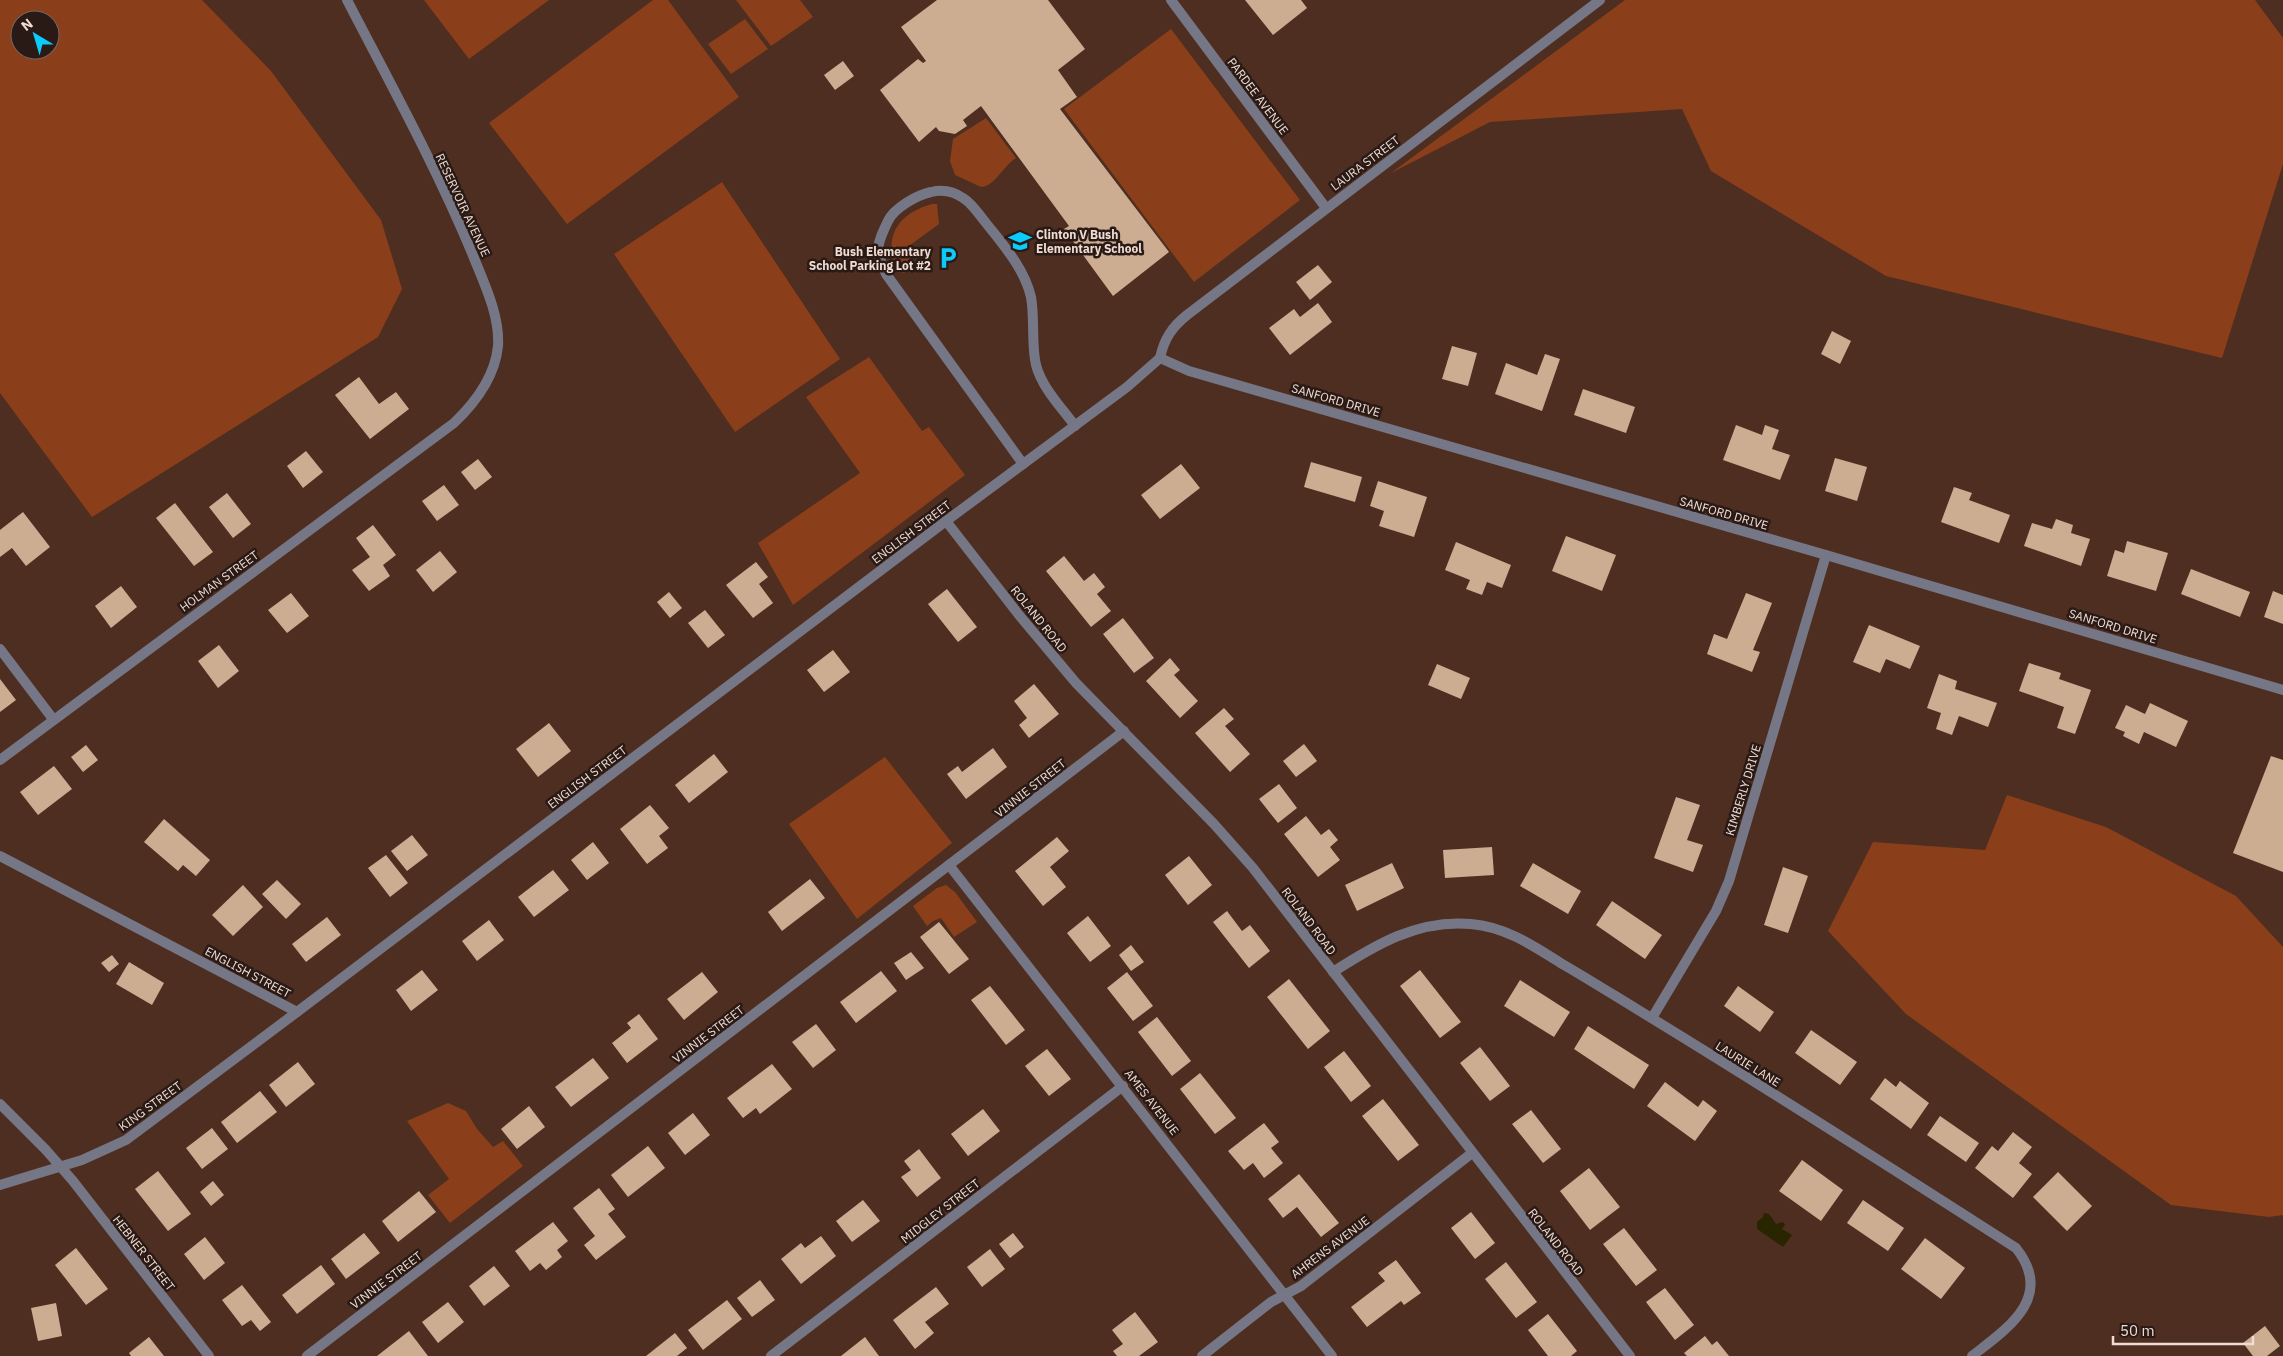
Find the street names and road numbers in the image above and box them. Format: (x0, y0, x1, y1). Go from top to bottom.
street label: PARDEE AVENUE (1224, 55, 1292, 137)
street label: LAURA STREET (1328, 132, 1402, 194)
street label: RESERVOIR AVENUE (433, 151, 493, 259)
street label: SANFORD DRIVE (1290, 380, 1382, 420)
street label: SANFORD DRIVE (1678, 493, 1770, 533)
street label: ENGLISH STREET (868, 497, 954, 567)
street label: HOLMAN STREET (177, 547, 262, 615)
street label: ROLAND ROAD (1008, 583, 1070, 655)
street label: SANFORD DRIVE (2067, 605, 2159, 647)
street label: ENGLISH STREET (544, 742, 630, 812)
street label: KIMBERLY DRIVE (1722, 743, 1764, 837)
street label: VINNIE STREET (992, 756, 1069, 820)
street label: ROLAND ROAD (1279, 884, 1339, 958)
street label: ENGLISH STREET (202, 943, 294, 1001)
street label: VINNIE STREET (669, 1002, 747, 1066)
street label: LAURIE LANE (1713, 1038, 1783, 1090)
street label: AMES AVENUE (1122, 1066, 1182, 1138)
street label: KING STREET (116, 1078, 185, 1134)
street label: MIDGLEY STREET (898, 1175, 982, 1246)
street label: ROLAND ROAD (1525, 1205, 1587, 1279)
street label: HEBNER STREET (110, 1212, 178, 1294)
street label: AHRENS AVENUE (1288, 1213, 1372, 1281)
street label: VINNIE STREET (347, 1248, 425, 1312)

